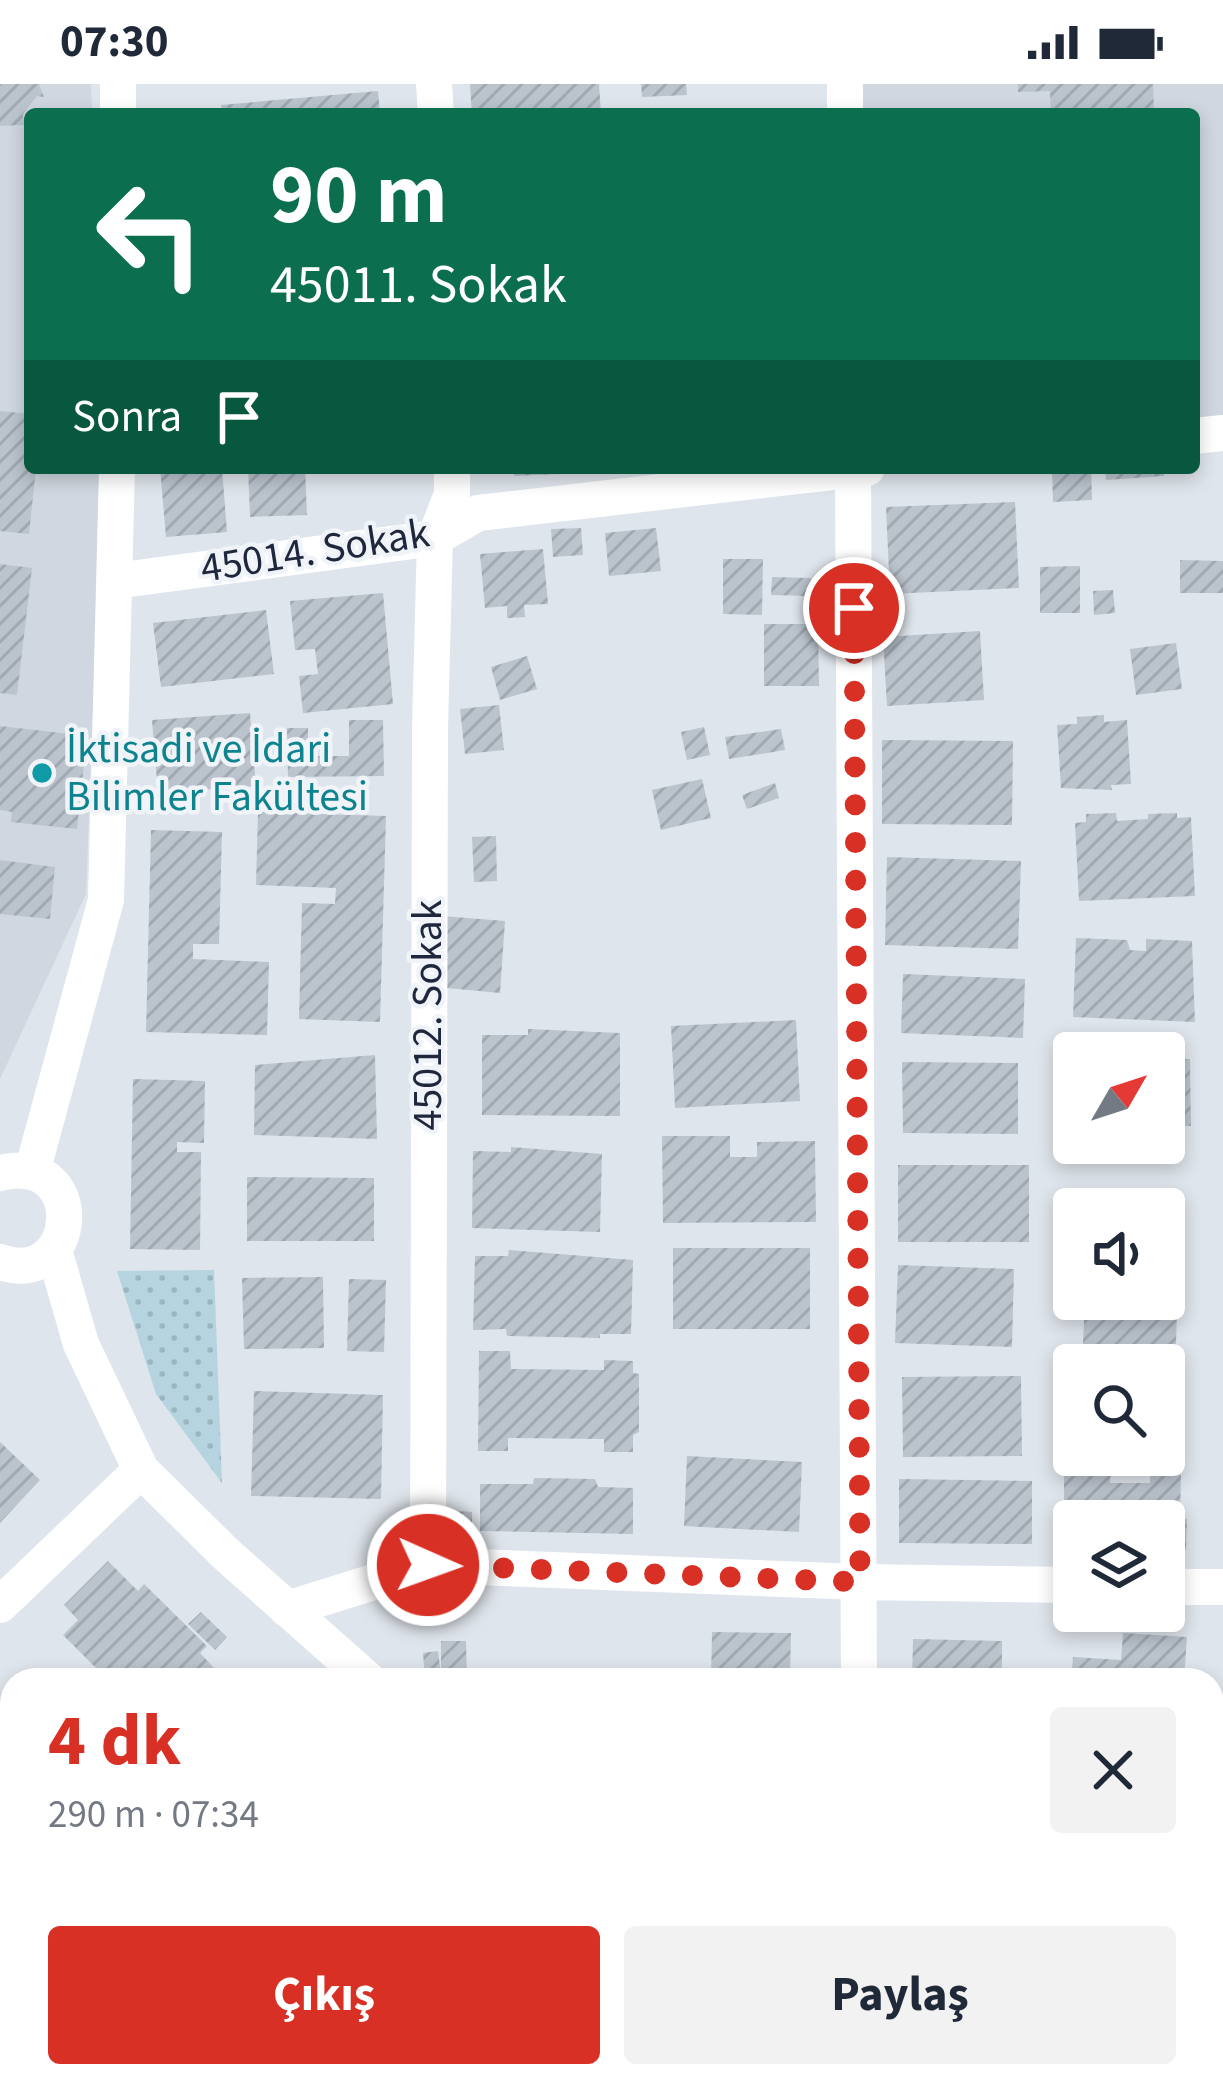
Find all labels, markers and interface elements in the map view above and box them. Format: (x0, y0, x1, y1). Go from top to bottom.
text: 07:30 (60, 10, 169, 74)
text: 90 m (270, 136, 448, 256)
icon: left (72, 156, 228, 312)
text: 45011. Sokak (270, 247, 567, 324)
icon: arrive (206, 384, 272, 450)
text: Sonra (72, 385, 182, 449)
street label: 45014. Sokak (196, 503, 434, 599)
pin (803, 557, 905, 659)
icon: arrive (821, 575, 887, 641)
place label: İktisadi ve İdari Bilimler Fakültesi (66, 719, 368, 827)
marker: İktisadi ve İdari Bilimler Fakültesi (29, 760, 55, 786)
street label: 45012. Sokak (398, 899, 458, 1130)
north arrow (1053, 1032, 1185, 1164)
map controls (1053, 1032, 1185, 1632)
button: sound (1053, 1188, 1185, 1320)
button: search (1053, 1344, 1185, 1476)
button: layers (1053, 1500, 1185, 1632)
position arrow (365, 1502, 491, 1628)
text: 4 dk (48, 1690, 181, 1793)
button: close (1050, 1707, 1176, 1833)
text: 290 m · 07:34 (48, 1787, 259, 1843)
button: Çıkış (48, 1926, 600, 2064)
button: Paylaş (624, 1926, 1176, 2064)

